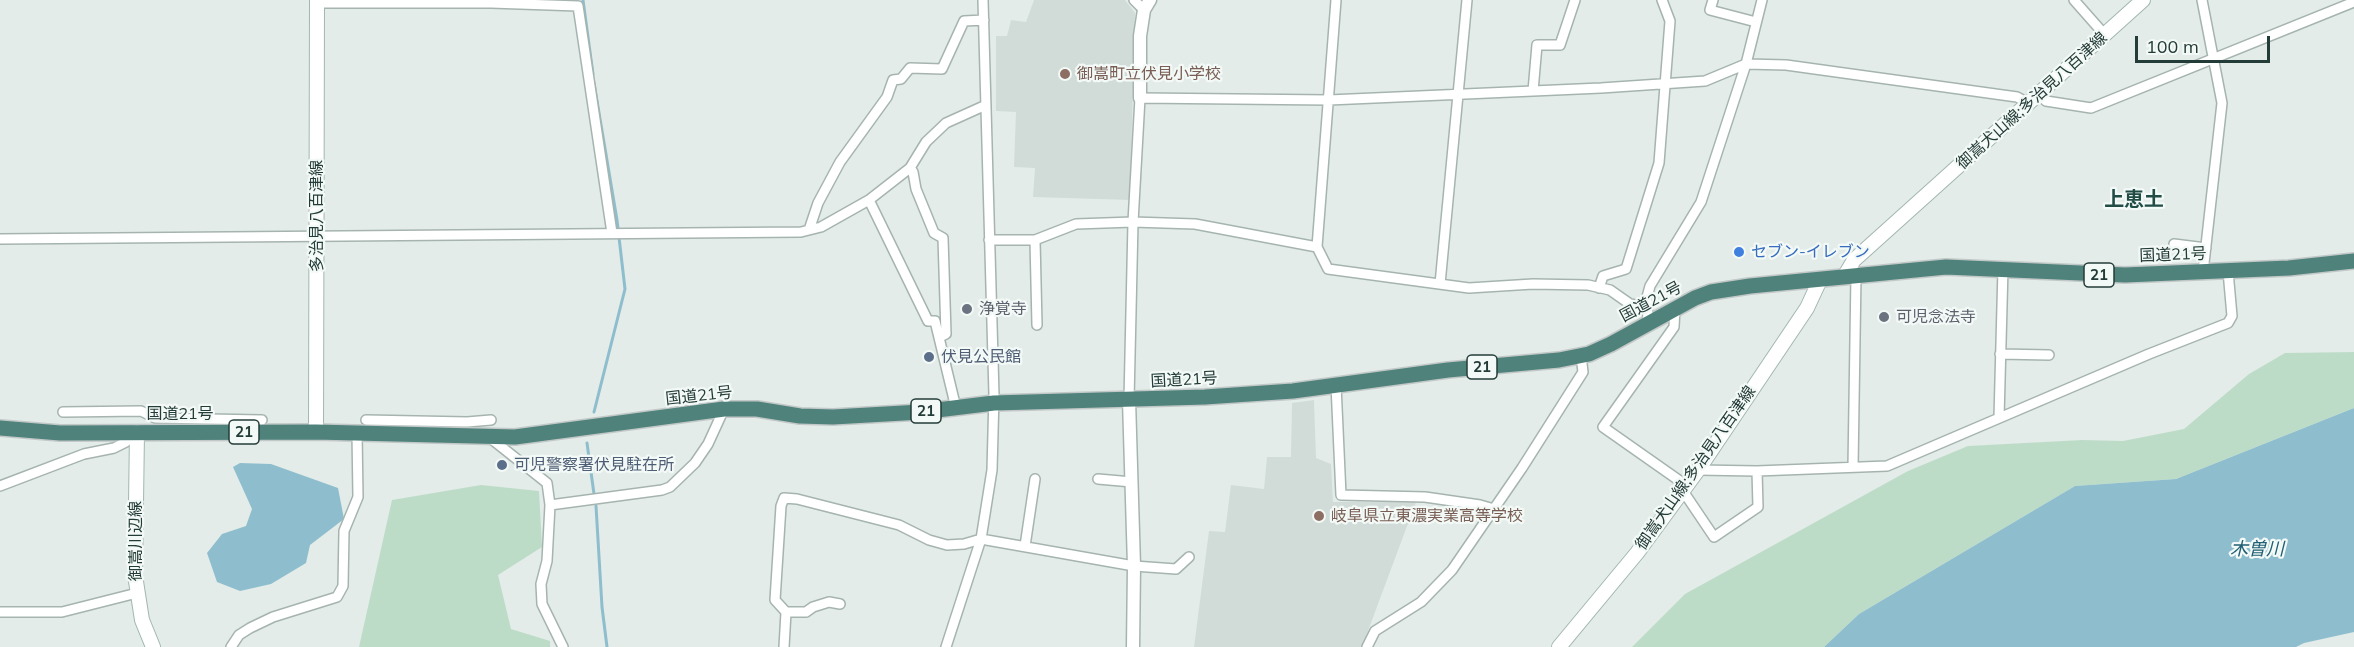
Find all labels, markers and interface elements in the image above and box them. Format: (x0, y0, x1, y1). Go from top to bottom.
scale bar (2138, 24, 2273, 62)
street label: 御嵩犬山線;多治見八百津線 (1953, 28, 2111, 174)
text: 100 m (2146, 35, 2199, 58)
place label: 御嵩町立伏見小学校 (1077, 64, 1221, 84)
marker: 御嵩町立伏見小学校 (1058, 67, 1072, 81)
street label: 多治見八百津線 (307, 160, 327, 272)
district label: 上恵土 (2104, 188, 2164, 212)
place label: セブン-イレブン (1751, 242, 1870, 262)
street label: 国道21号 (2139, 244, 2207, 266)
marker: セブン-イレブン (1732, 245, 1746, 259)
road number: 21 (2084, 263, 2114, 287)
street label: 国道21号 (1617, 278, 1685, 326)
place label: 浄覚寺 (979, 299, 1027, 319)
marker: 浄覚寺 (960, 302, 974, 316)
place label: 可児念法寺 (1896, 307, 1976, 327)
marker: 可児念法寺 (1877, 310, 1891, 324)
place label: 伏見公民館 (941, 347, 1021, 367)
marker: 伏見公民館 (922, 350, 936, 364)
road number: 21 (1467, 355, 1497, 379)
street label: 国道21号 (1150, 369, 1218, 391)
street label: 御嵩犬山線;多治見八百津線 (1632, 382, 1760, 554)
street label: 国道21号 (665, 383, 733, 409)
road number: 21 (911, 399, 941, 423)
street label: 国道21号 (146, 404, 214, 424)
road number: 21 (229, 420, 259, 444)
place label: 可児警察署伏見駐在所 (514, 455, 674, 475)
marker: 可児警察署伏見駐在所 (495, 458, 509, 472)
street label: 御嵩川辺線 (126, 501, 146, 581)
place label: 岐阜県立東濃実業高等学校 (1331, 506, 1523, 526)
marker: 岐阜県立東濃実業高等学校 (1312, 509, 1326, 523)
water label: 木曽川 (2230, 539, 2284, 561)

